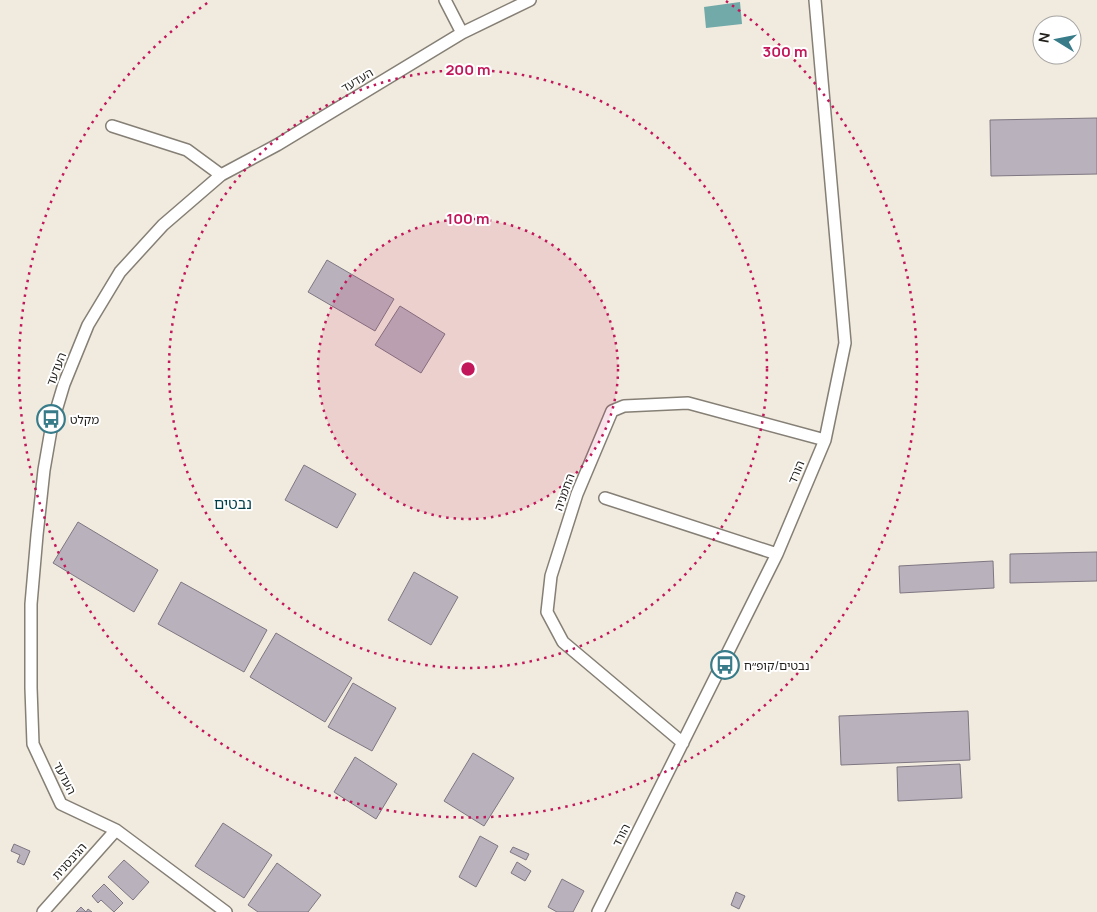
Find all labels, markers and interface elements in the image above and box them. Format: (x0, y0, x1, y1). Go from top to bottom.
north arrow (1032, 15, 1082, 65)
text: N (1033, 31, 1054, 44)
text: 300 m (763, 41, 807, 62)
text: 200 m (445, 59, 491, 80)
street label: העדעד (338, 64, 376, 96)
text: 100 m (447, 208, 489, 229)
street label: העדעד (42, 350, 70, 388)
centre of rings (459, 360, 477, 378)
bus stop icon: מקלט (36, 404, 66, 434)
place label: מקלט (70, 411, 99, 428)
street label: הורד (784, 458, 808, 486)
street label: החמניה (549, 471, 579, 513)
district label: נבטים (214, 493, 252, 514)
bus stop icon: נבטים/קופ״ח (710, 650, 740, 680)
place label: נבטים/קופ״ח (744, 657, 810, 674)
street label: העדעד (50, 759, 80, 797)
street label: הורד (608, 821, 634, 849)
street label: הגיבסנית (48, 839, 90, 883)

